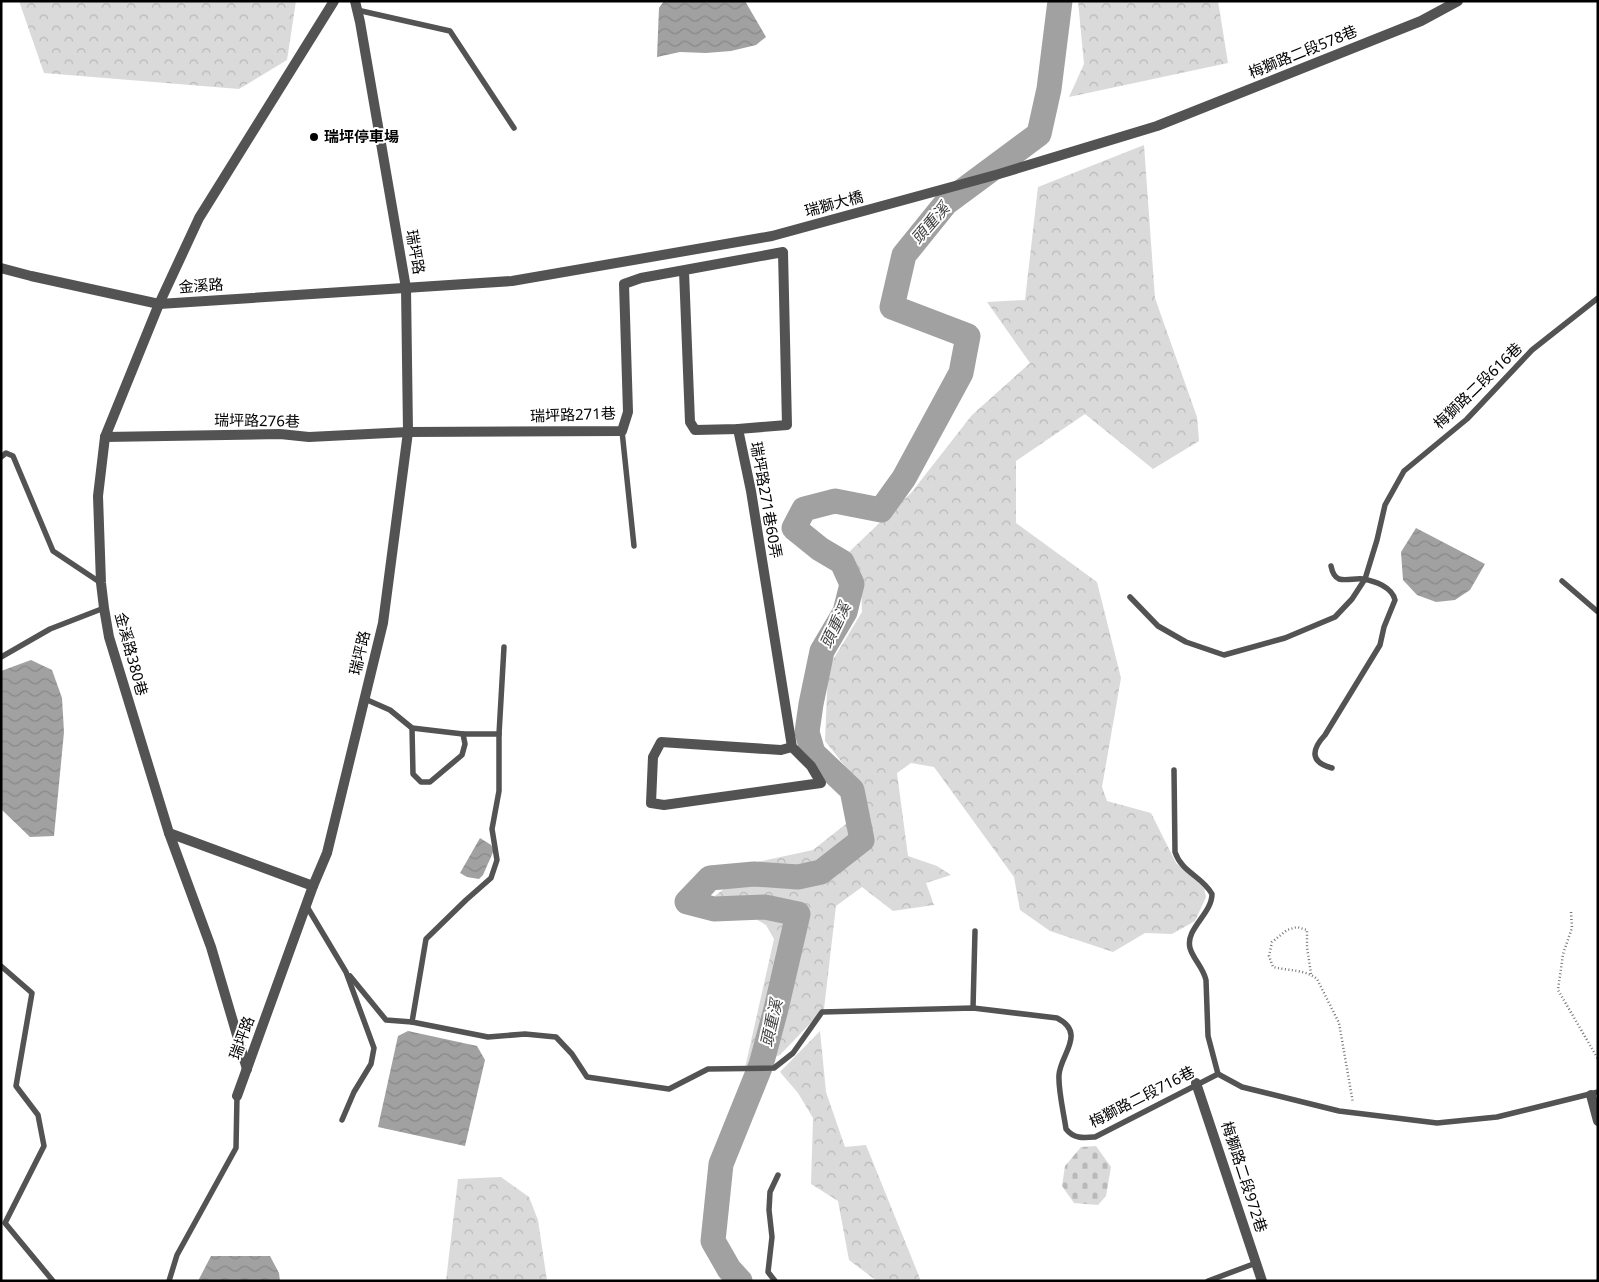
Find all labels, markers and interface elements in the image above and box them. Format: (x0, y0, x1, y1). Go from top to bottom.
street label: 梅獅路二段578巷 (1245, 20, 1360, 82)
place label: 瑞坪停車場 (324, 126, 399, 146)
marker: 瑞坪停車場 (308, 131, 320, 143)
street label: 瑞獅大橋 (802, 186, 865, 220)
water label: 頭重溪 (906, 196, 955, 248)
street label: 瑞坪路 (402, 228, 430, 276)
street label: 金溪路 (178, 273, 224, 297)
street label: 梅獅路二段616巷 (1429, 338, 1526, 433)
street label: 瑞坪路271巷 (530, 403, 616, 425)
street label: 瑞坪路276巷 (214, 409, 300, 431)
street label: 瑞坪路271巷60弄 (747, 440, 787, 560)
water label: 頭重溪 (815, 597, 856, 651)
street label: 金溪路380巷 (111, 610, 153, 698)
street label: 瑞坪路 (344, 629, 374, 677)
water label: 頭重溪 (755, 995, 788, 1049)
street label: 瑞坪路 (224, 1013, 258, 1062)
street label: 梅獅路二段716巷 (1085, 1061, 1198, 1131)
street label: 梅獅路二段972巷 (1218, 1119, 1272, 1235)

